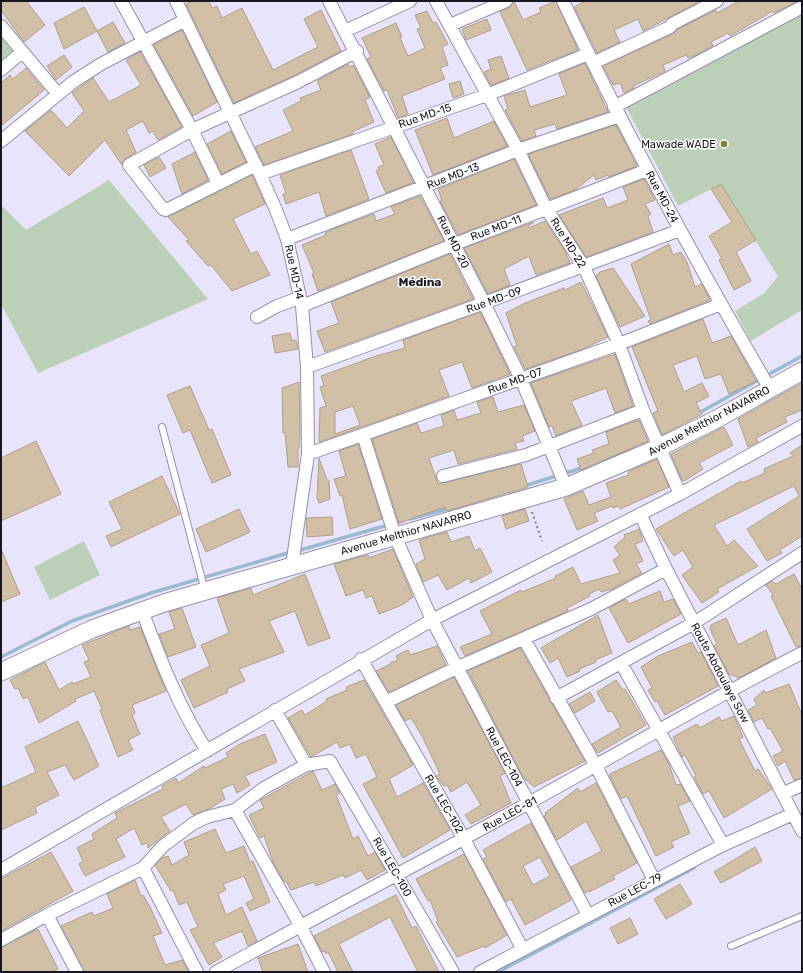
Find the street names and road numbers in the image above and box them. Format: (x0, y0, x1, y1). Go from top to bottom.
street label: Rue MD-15 (397, 101, 454, 131)
street label: Rue MD-13 (425, 160, 481, 192)
street label: Rue MD-24 (643, 169, 681, 225)
street label: Rue MD-11 (469, 212, 523, 244)
street label: Rue MD-20 (434, 214, 472, 271)
street label: Rue MD-22 (547, 215, 589, 271)
street label: Rue MD-14 (282, 244, 306, 301)
street label: Rue MD-09 (465, 284, 523, 316)
street label: Rue MD-07 (486, 365, 544, 397)
street label: Avenue Melthior NAVARRO (646, 383, 772, 459)
street label: Avenue Melthior NAVARRO (339, 508, 473, 558)
street label: Route Abdoulaye Sow (688, 621, 752, 725)
street label: Rue LEC-104 (483, 725, 525, 789)
street label: Rue LEC-102 (422, 772, 466, 836)
street label: Rue LEC-81 (481, 794, 539, 834)
street label: Rue LEC-100 (370, 835, 414, 899)
street label: Rue LEC-79 (606, 870, 664, 910)

